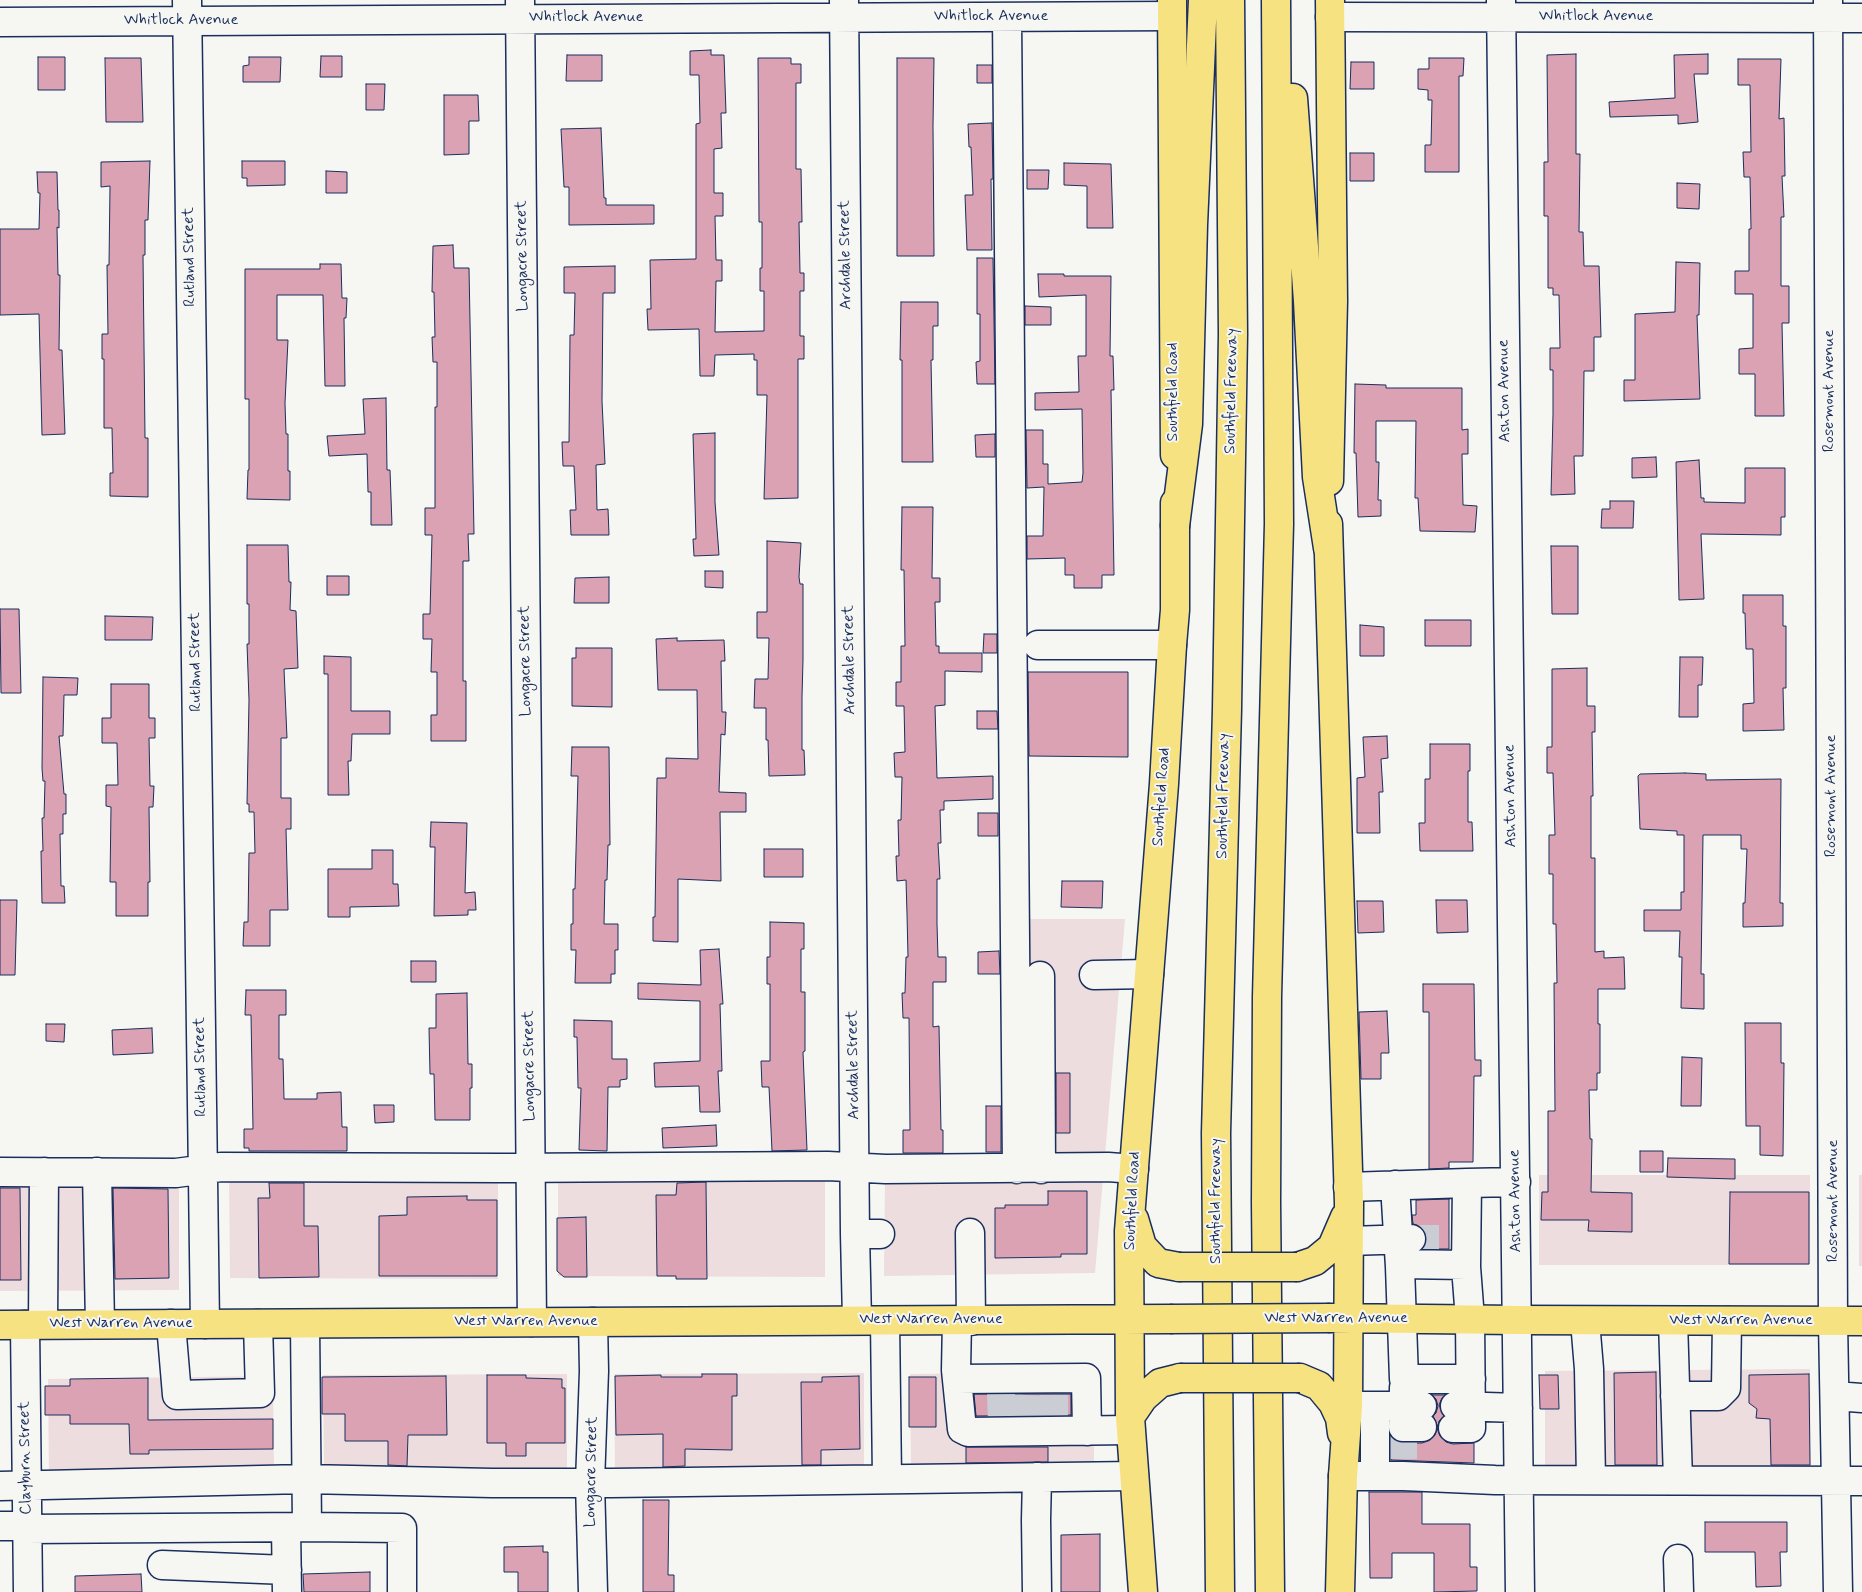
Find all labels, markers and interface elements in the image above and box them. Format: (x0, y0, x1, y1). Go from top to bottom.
street label: Whitlock Avenue (934, 7, 1048, 27)
street label: Whitlock Avenue (1539, 7, 1653, 27)
street label: Whitlock Avenue (529, 8, 643, 28)
street label: Whitlock Avenue (124, 11, 238, 31)
street label: Longacre Street (512, 200, 534, 312)
street label: Archdale Street (835, 200, 857, 310)
street label: Rutland Street (180, 207, 200, 307)
street label: Southfield Freeway (1221, 328, 1243, 454)
street label: Rosemont Avenue (1820, 330, 1840, 452)
street label: Ashton Avenue (1495, 339, 1515, 443)
street label: Southfield Road (1164, 343, 1184, 441)
street label: Longacre Street (515, 605, 537, 717)
street label: Archdale Street (839, 605, 861, 715)
street label: Rutland Street (186, 612, 206, 712)
street label: Southfield Freeway (1213, 733, 1235, 859)
street label: Rosemont Avenue (1822, 735, 1842, 857)
street label: Ashton Avenue (1501, 744, 1521, 848)
street label: Southfield Road (1149, 747, 1175, 847)
street label: Longacre Street (519, 1010, 541, 1122)
street label: Archdale Street (843, 1010, 865, 1120)
street label: Rutland Street (191, 1017, 211, 1117)
street label: Southfield Freeway (1207, 1138, 1227, 1264)
street label: Rosemont Avenue (1824, 1140, 1844, 1262)
street label: Ashton Avenue (1506, 1149, 1526, 1253)
street label: Southfield Road (1121, 1151, 1145, 1251)
street label: West Warren Avenue (1264, 1309, 1408, 1329)
street label: West Warren Avenue (859, 1310, 1003, 1330)
street label: West Warren Avenue (1669, 1311, 1813, 1331)
street label: West Warren Avenue (454, 1312, 598, 1332)
street label: West Warren Avenue (49, 1314, 193, 1334)
street label: Clayburn Street (15, 1401, 37, 1515)
street label: Longacre Street (581, 1416, 603, 1528)

